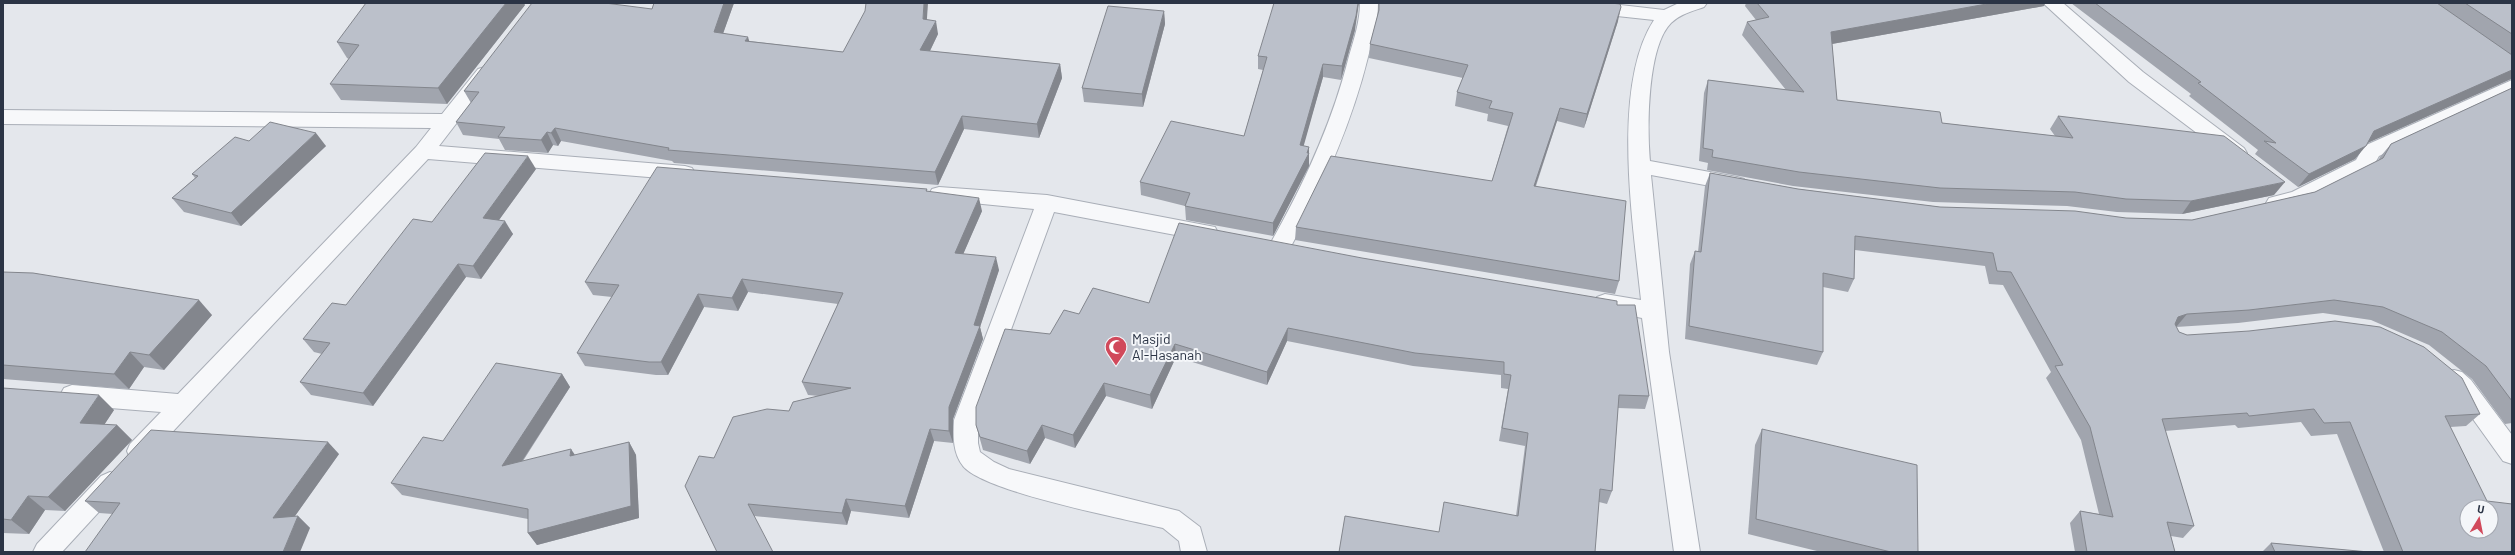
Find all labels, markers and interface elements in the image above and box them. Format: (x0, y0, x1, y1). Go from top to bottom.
place label: Masjid Al-Hasanah (1132, 330, 1202, 363)
mosque icon: Masjid Al-Hasanah (1103, 334, 1129, 367)
north arrow (2459, 499, 2499, 539)
text: U (2476, 502, 2485, 516)

